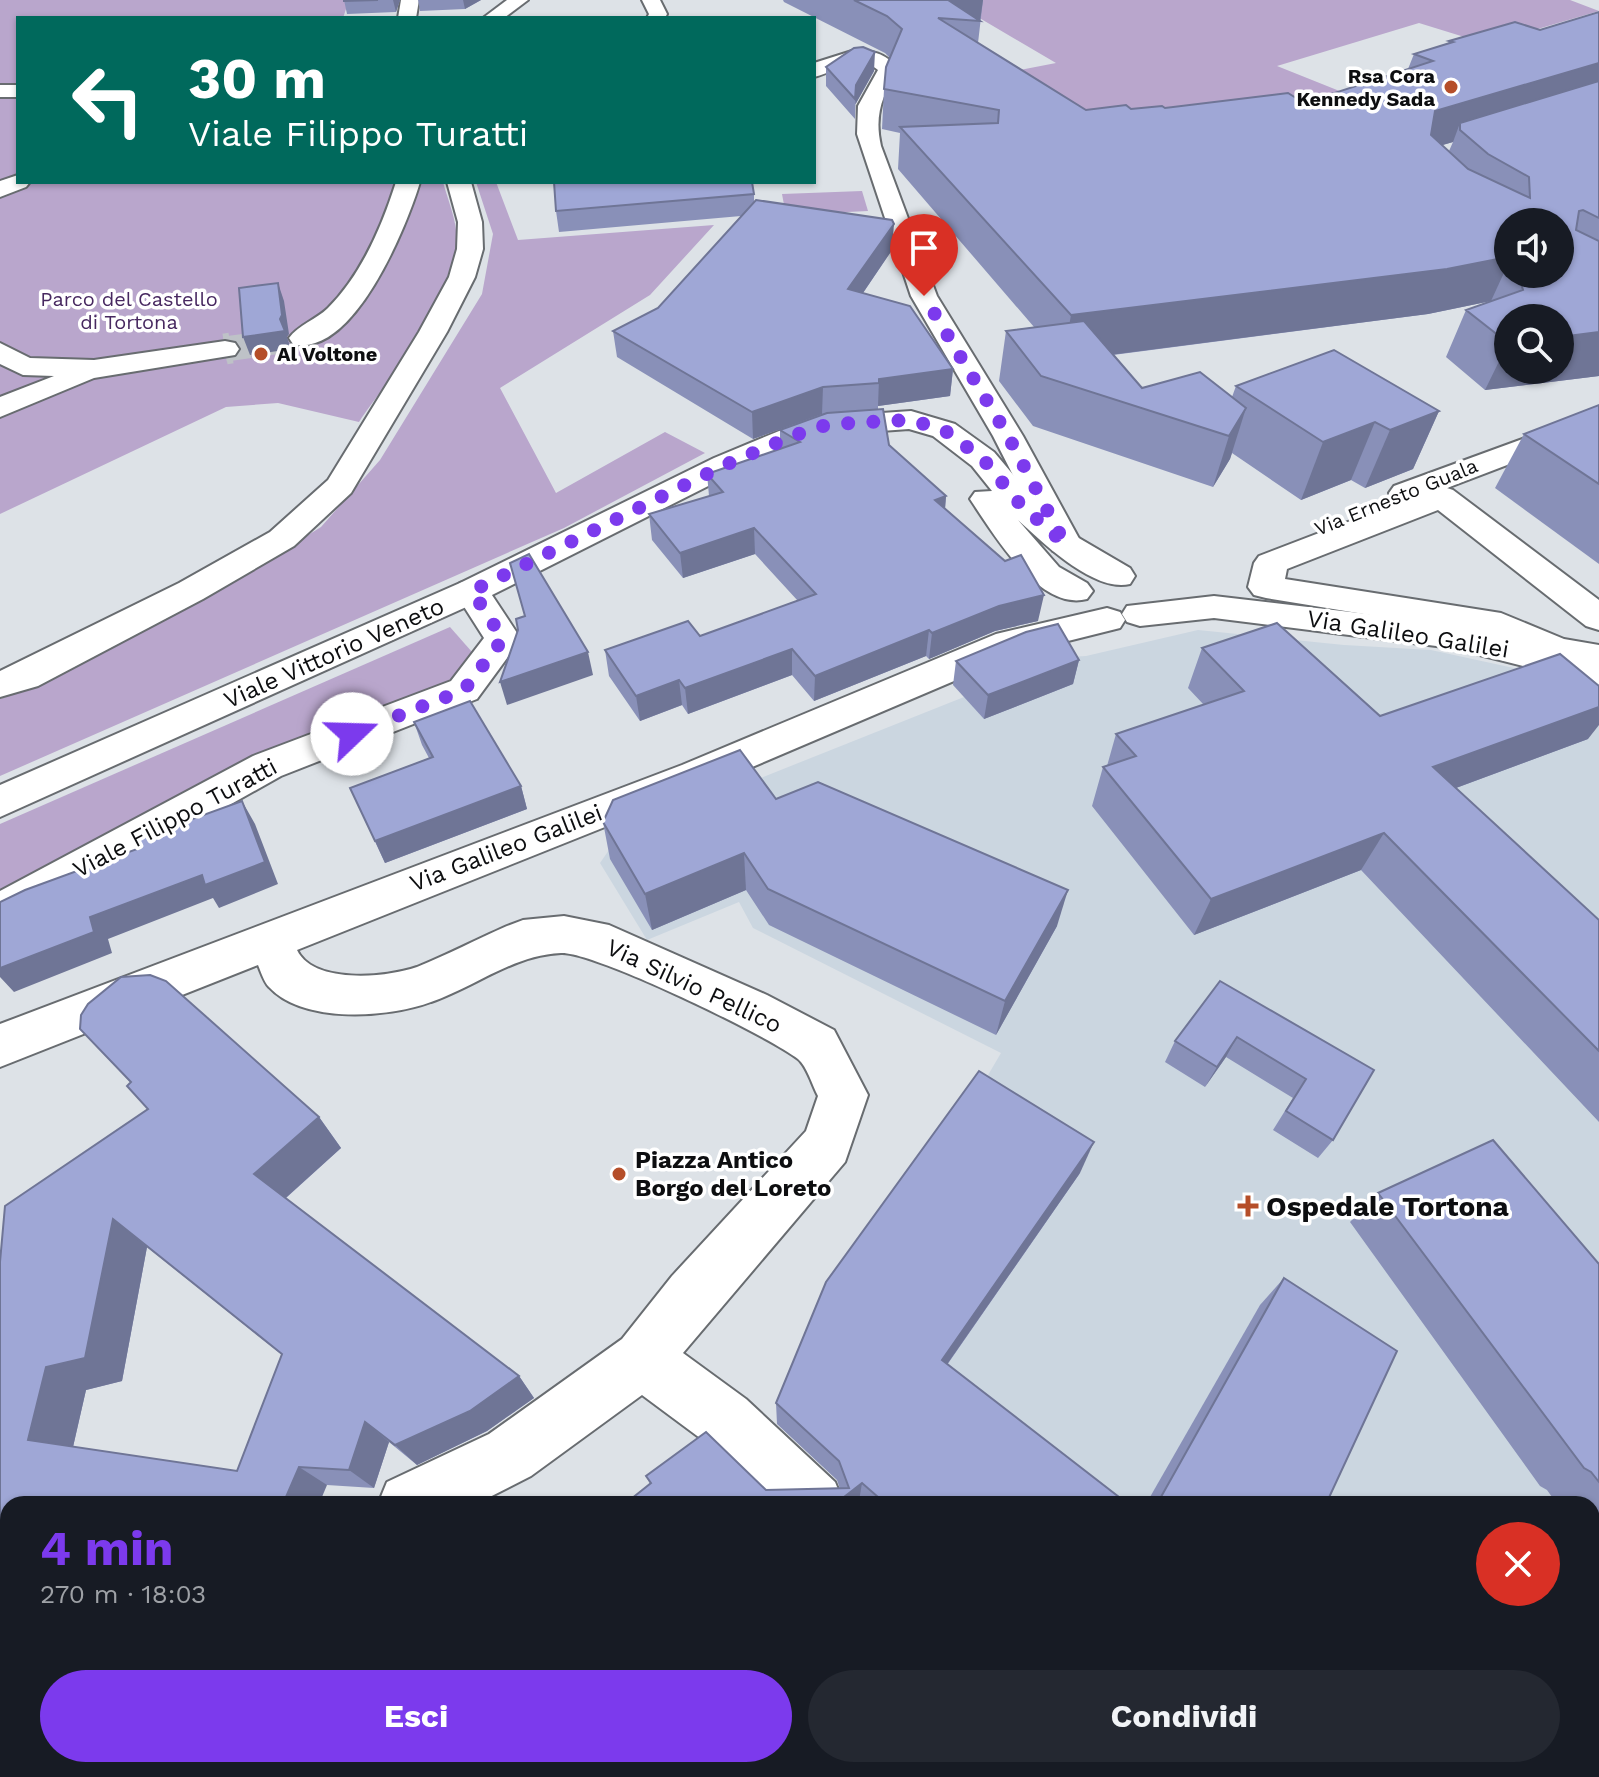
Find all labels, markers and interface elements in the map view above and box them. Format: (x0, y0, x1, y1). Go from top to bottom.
text: 30 m (188, 46, 326, 112)
icon: left (56, 48, 160, 152)
place label: Rsa Cora Kennedy Sada (1296, 64, 1435, 111)
marker: Rsa Cora Kennedy Sada (1442, 78, 1460, 96)
text: Viale Filippo Turatti (188, 113, 528, 155)
map controls (1494, 208, 1574, 384)
button: sound (1494, 208, 1574, 288)
pin (890, 214, 958, 296)
icon: arrive (902, 226, 946, 270)
park label: Parco del Castello di Tortona (40, 287, 218, 334)
button: search (1494, 304, 1574, 384)
place label: Al Voltone (277, 342, 377, 366)
marker: Al Voltone (252, 345, 270, 363)
street label: Via Ernesto Guala (1311, 453, 1481, 541)
street label: Viale Vittorio Veneto (220, 592, 448, 714)
street label: Via Galileo Galilei (1305, 604, 1511, 664)
position arrow (310, 692, 394, 776)
street label: Viale Filippo Turatti (68, 752, 282, 884)
street label: Via Galileo Galilei (406, 798, 606, 898)
street label: Via Silvio Pellico (602, 933, 786, 1039)
place label: Piazza Antico Borgo del Loreto (635, 1146, 831, 1202)
marker: Piazza Antico Borgo del Loreto (610, 1165, 628, 1183)
place label: Ospedale Tortona (1266, 1190, 1510, 1223)
marker: Ospedale Tortona (1237, 1195, 1259, 1217)
text: 4 min (40, 1520, 174, 1577)
button: close (1476, 1522, 1560, 1606)
text: 270 m · 18:03 (40, 1579, 206, 1609)
button: Esci (40, 1670, 792, 1762)
button: Condividi (808, 1670, 1560, 1762)

